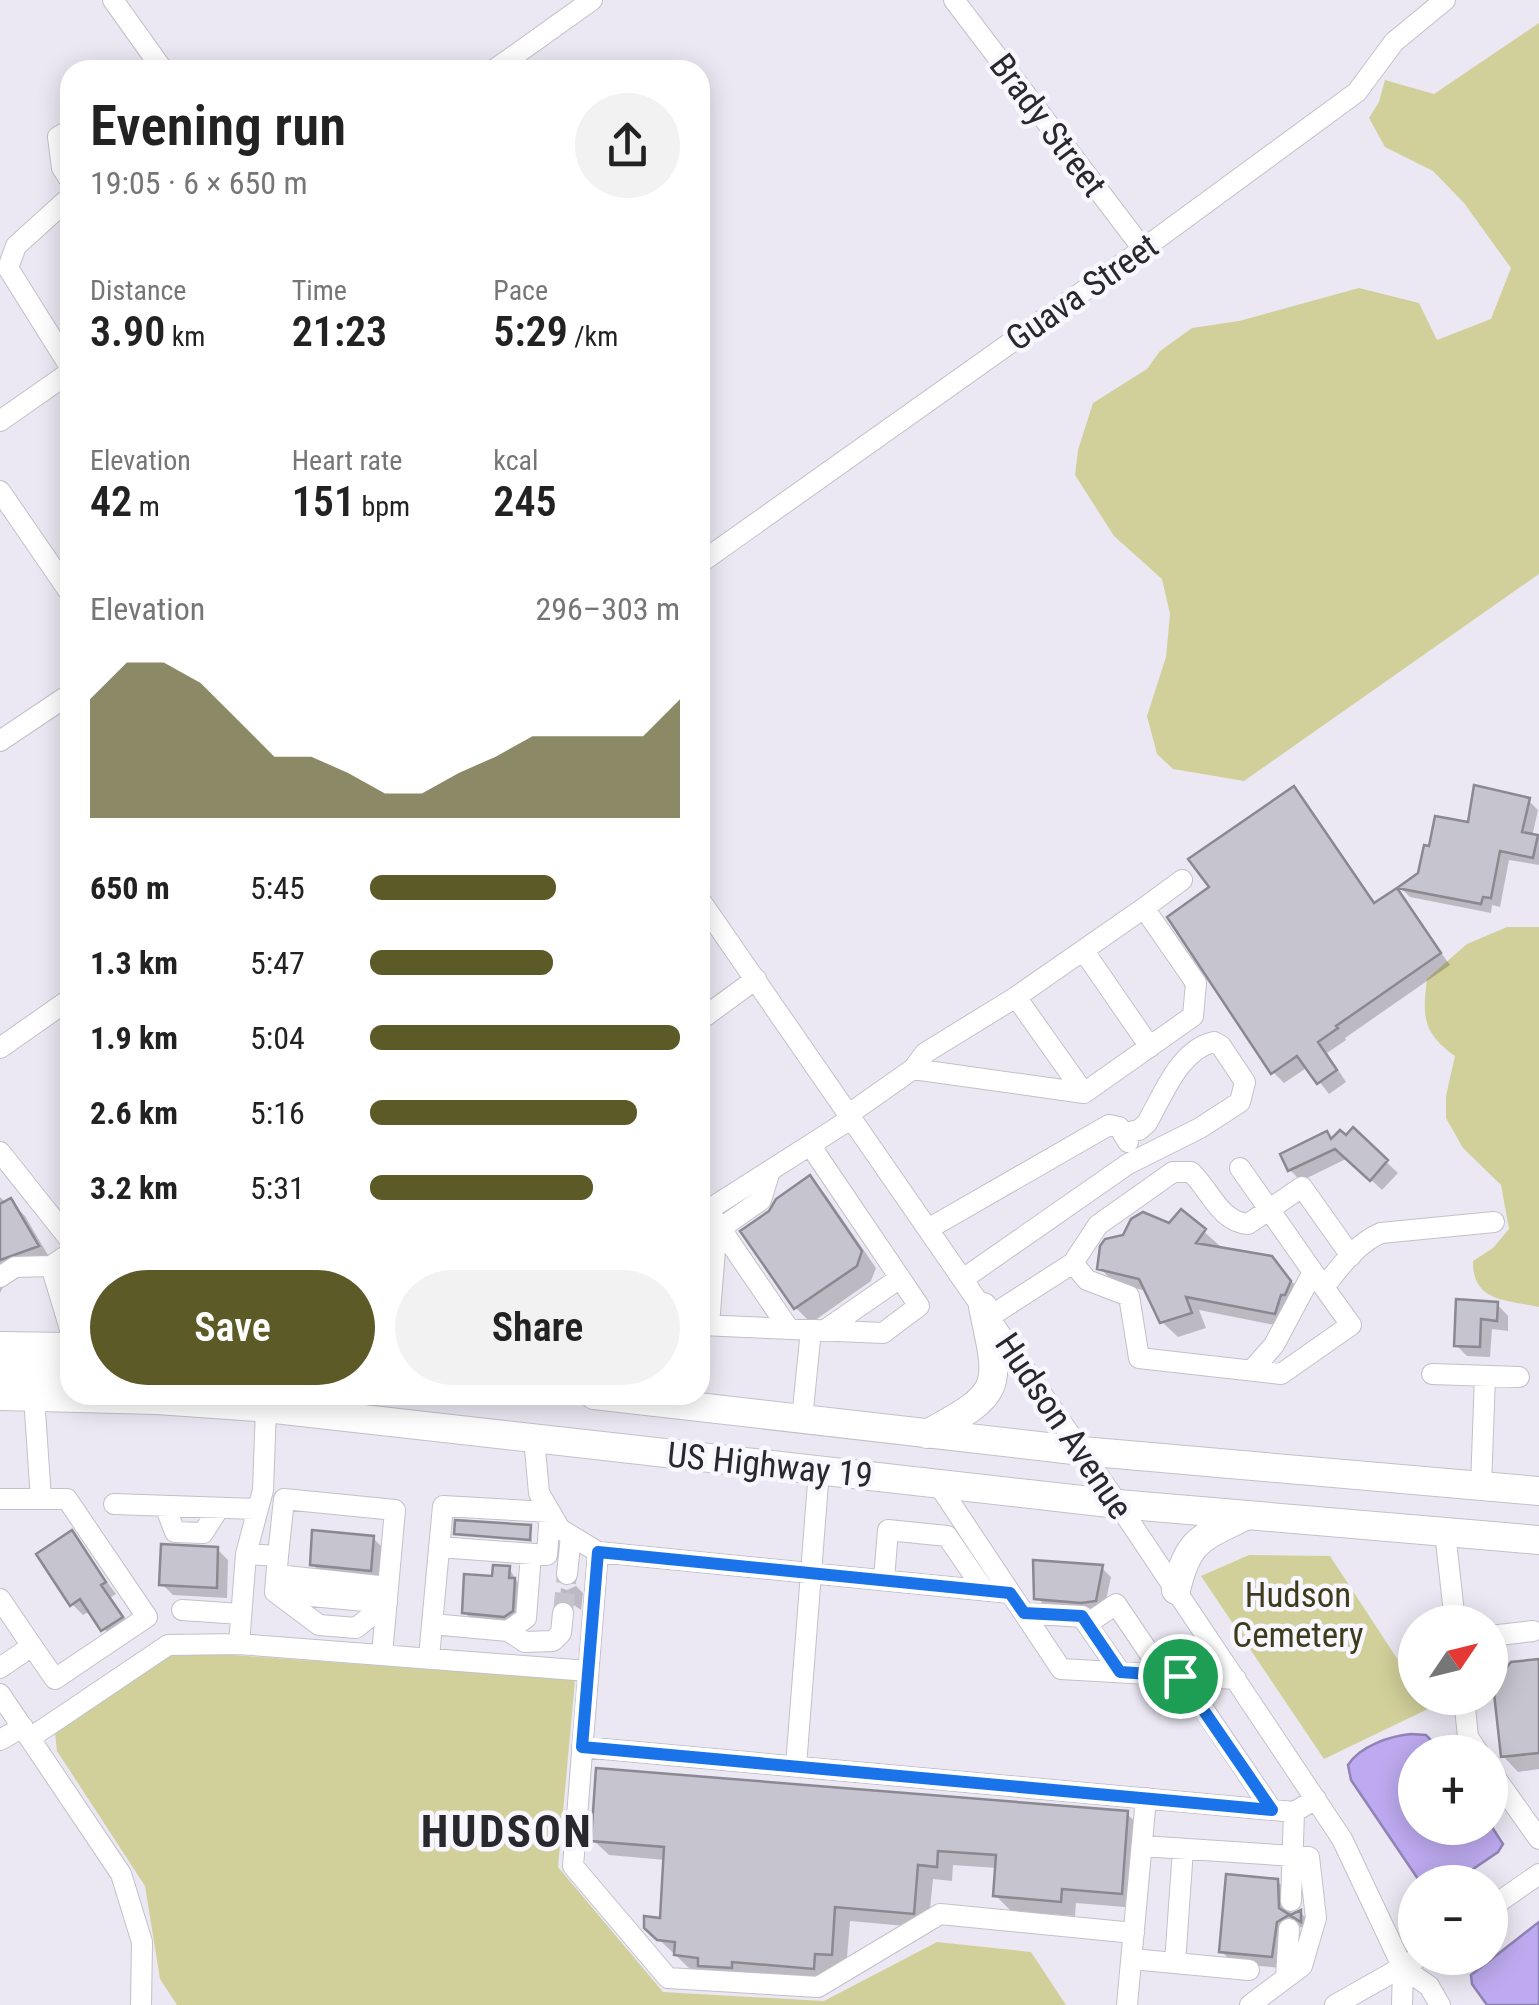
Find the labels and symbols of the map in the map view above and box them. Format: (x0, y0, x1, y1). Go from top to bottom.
street label: Brady Street (981, 46, 1114, 205)
street label: Guava Street (999, 225, 1166, 360)
street label: Hudson Avenue (986, 1326, 1141, 1527)
street label: US Highway 19 (665, 1434, 875, 1497)
park label: Hudson Cemetery (1232, 1575, 1364, 1656)
north arrow (1398, 1605, 1508, 1715)
pin (1138, 1634, 1223, 1719)
district label: HUDSON (421, 1805, 593, 1858)

